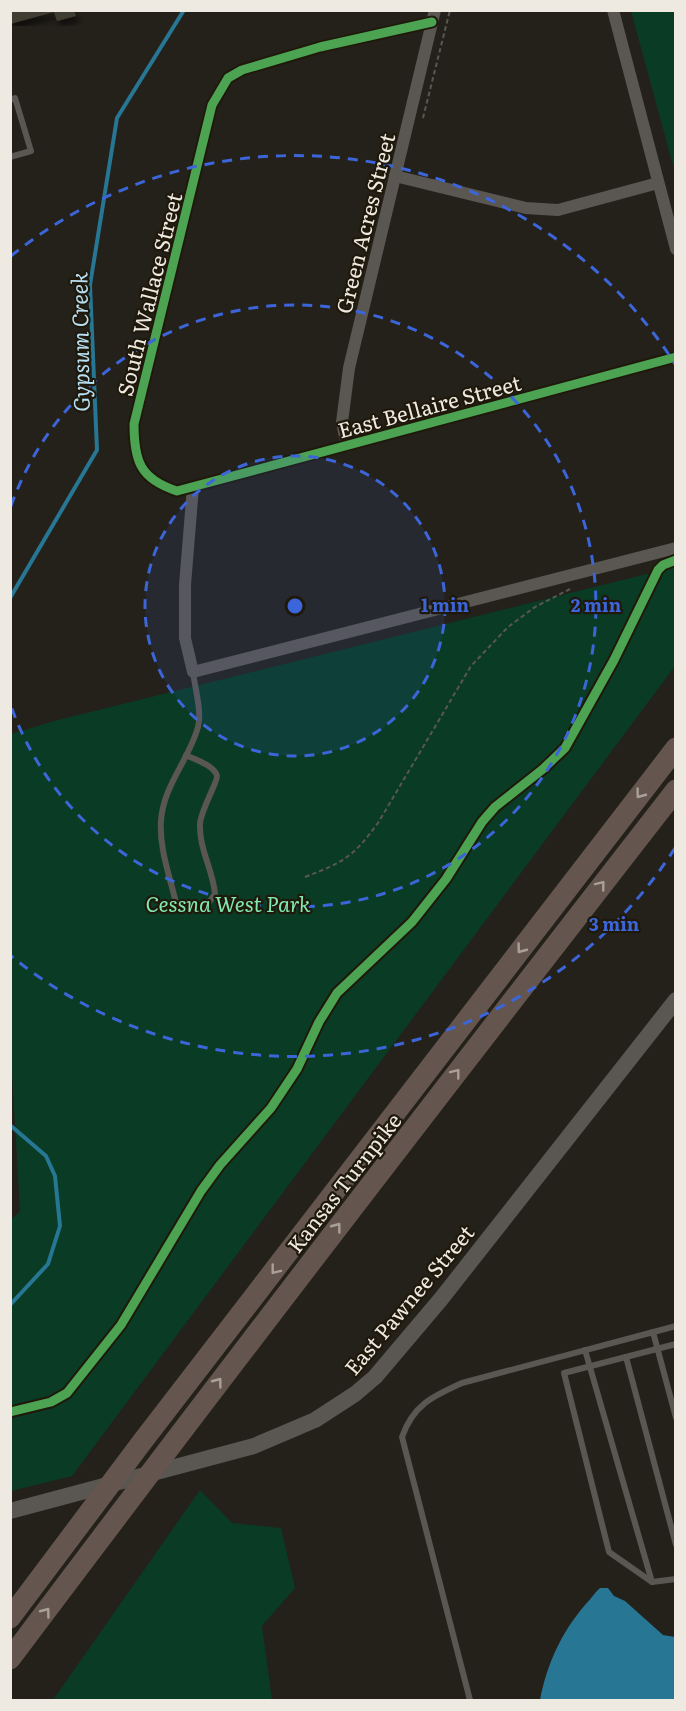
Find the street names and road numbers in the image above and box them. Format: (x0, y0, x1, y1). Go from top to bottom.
street label: Green Acres Street (327, 129, 402, 317)
street label: South Wallace Street (108, 188, 188, 399)
street label: East Bellaire Street (334, 366, 524, 444)
street label: Kansas Turnpike (278, 1105, 408, 1259)
street label: East Pawnee Street (336, 1217, 480, 1381)

